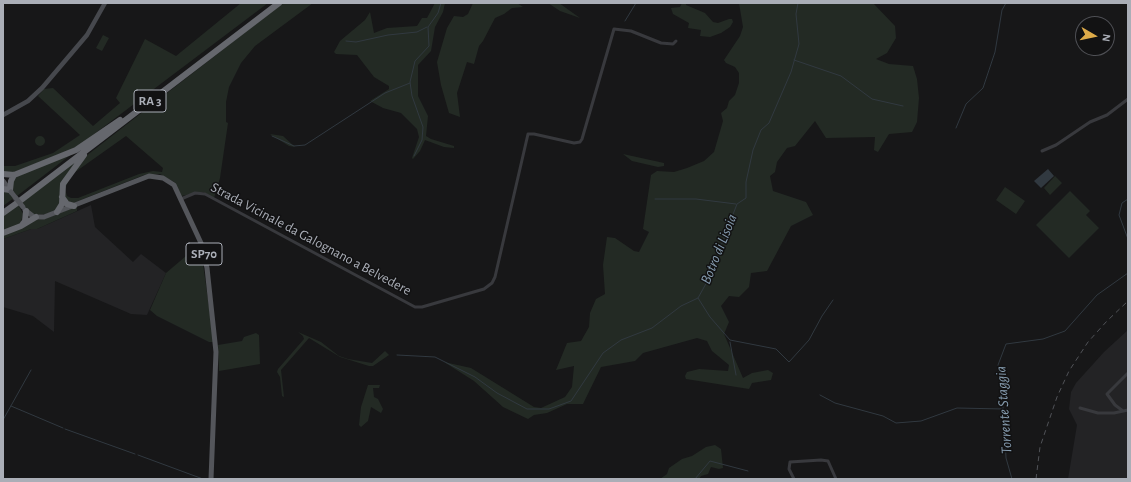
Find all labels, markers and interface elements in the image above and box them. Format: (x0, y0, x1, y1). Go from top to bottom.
north arrow (1075, 16, 1115, 56)
text: N (1100, 33, 1112, 42)
road number: RA 3 (134, 90, 166, 112)
street label: Strada Vicinale da Galognano a Belvedere (208, 179, 414, 299)
water label: Botro di Lisoia (697, 211, 741, 287)
road number: SP70 (186, 243, 222, 265)
water label: Torrente Staggia (992, 365, 1016, 455)

